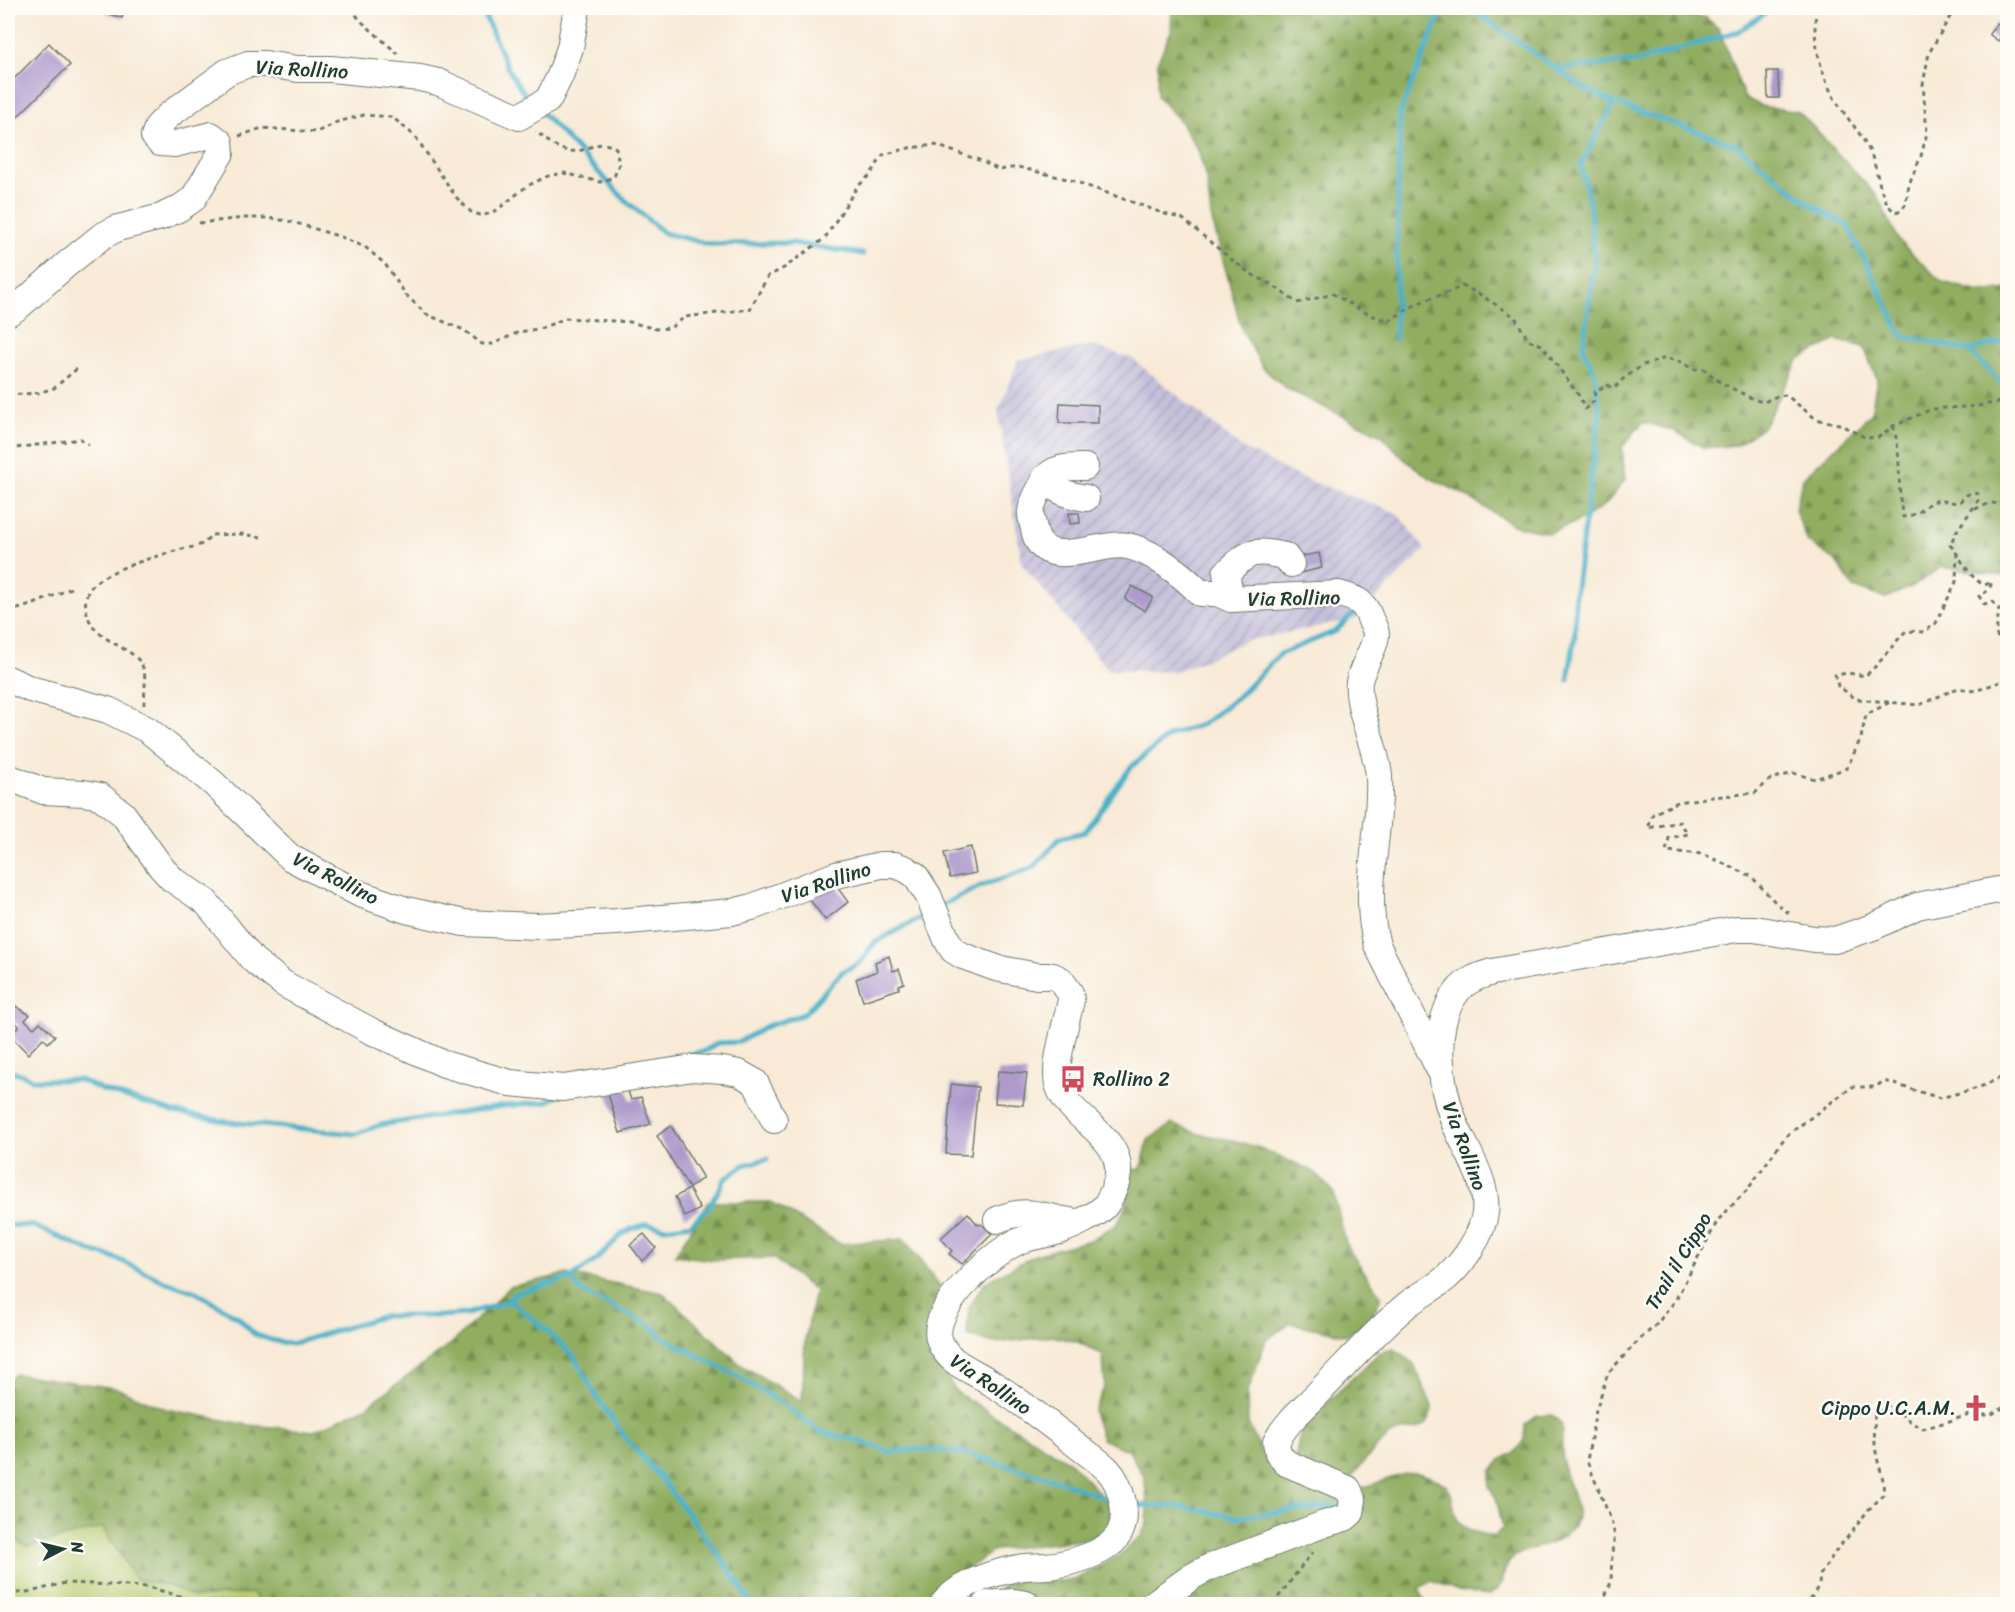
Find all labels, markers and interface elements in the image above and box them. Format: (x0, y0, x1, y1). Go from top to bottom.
street label: Via Rollino (255, 50, 349, 89)
street label: Via Rollino (1247, 580, 1341, 617)
street label: Via Rollino (287, 842, 385, 915)
street label: Via Rollino (777, 852, 876, 913)
place label: Rollino 2 (1093, 1062, 1170, 1097)
bus stop icon: Rollino 2 (1058, 1064, 1088, 1094)
street label: Via Rollino (1432, 1097, 1497, 1196)
street label: Trail il Cippo (1635, 1205, 1722, 1317)
street label: Via Rollino (943, 1344, 1039, 1425)
place label: Cippo U.C.A.M. (1822, 1391, 1956, 1426)
church icon: Cippo U.C.A.M. (1961, 1393, 1991, 1423)
north arrow (33, 1519, 93, 1579)
text: N (62, 1539, 93, 1555)

